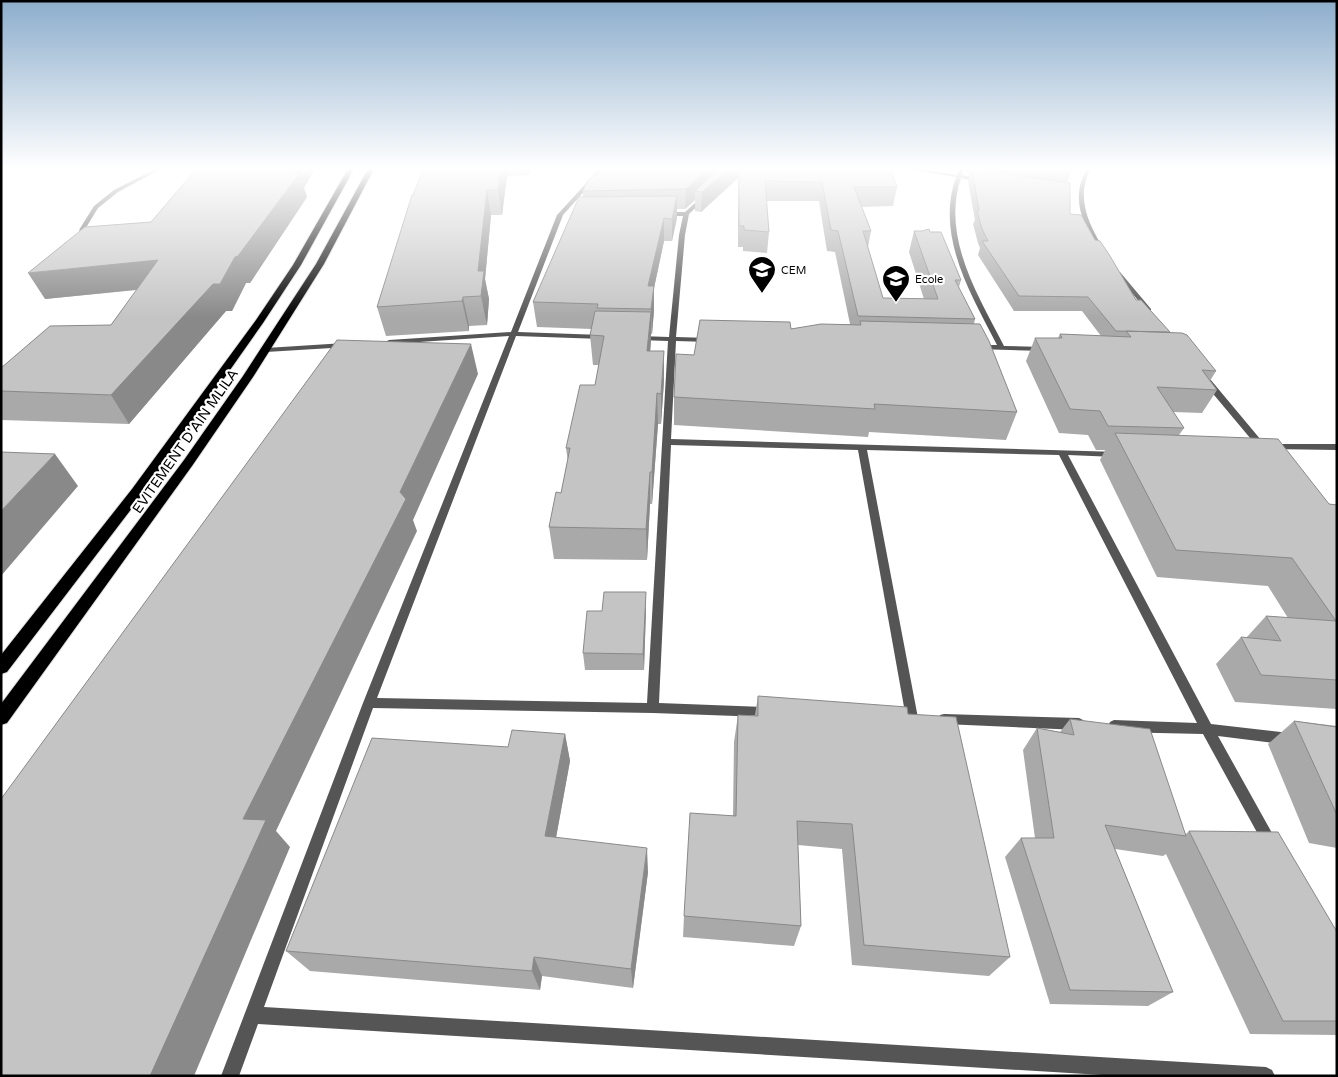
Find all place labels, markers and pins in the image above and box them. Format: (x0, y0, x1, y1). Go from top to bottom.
school or university icon: CEM (747, 255, 777, 294)
place label: CEM (781, 264, 806, 277)
school or university icon: Ecole (881, 264, 911, 303)
place label: Ecole (915, 273, 943, 286)

